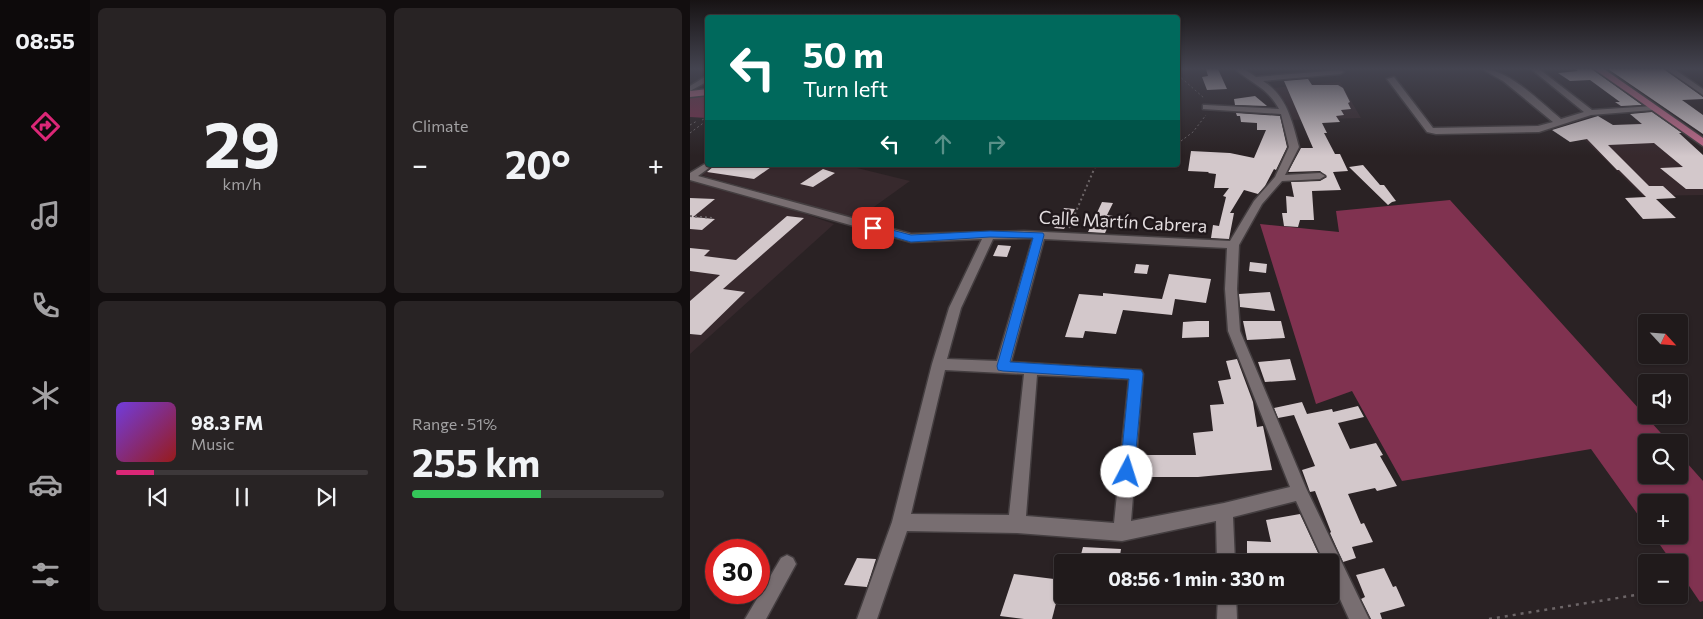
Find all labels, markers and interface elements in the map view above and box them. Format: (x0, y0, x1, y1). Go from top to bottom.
text: 08:55 (15, 27, 75, 54)
text: 50 m (803, 32, 884, 75)
icon: left (720, 35, 785, 100)
text: Turn left (803, 75, 888, 102)
text: 29 (204, 102, 280, 181)
icon: directions (28, 109, 63, 144)
text: Climate (412, 116, 468, 135)
icon: left (876, 130, 904, 158)
icon: ahead (929, 130, 957, 158)
icon: right (982, 130, 1010, 158)
text: 20° (505, 140, 571, 187)
text: − (412, 147, 428, 181)
text: + (648, 147, 664, 181)
text: km/h (223, 174, 261, 193)
icon: music (28, 198, 63, 233)
street label: Calle Martín Cabrera (1038, 206, 1208, 236)
pin (852, 207, 894, 249)
icon: arrive (859, 214, 887, 242)
icon: phone (28, 288, 63, 323)
north arrow (1638, 314, 1688, 364)
map controls (1638, 314, 1688, 604)
button: sound (1638, 374, 1688, 424)
icon: climate (28, 378, 63, 413)
text: 98.3 FM (191, 411, 263, 434)
text: Range · 51% (412, 414, 497, 433)
text: Music (191, 434, 235, 453)
button: search (1638, 434, 1688, 484)
text: 255 km (412, 438, 540, 485)
position arrow (1100, 445, 1152, 497)
icon: car (28, 467, 63, 502)
icon: previous (144, 483, 172, 511)
icon: pause (228, 483, 256, 511)
icon: next (312, 483, 340, 511)
button: + (1638, 494, 1688, 544)
speed limit sign: 30 (705, 539, 770, 604)
button: − (1638, 554, 1688, 604)
icon: filters (28, 557, 63, 592)
text: 08:56 · 1 min · 330 m (1108, 567, 1285, 590)

